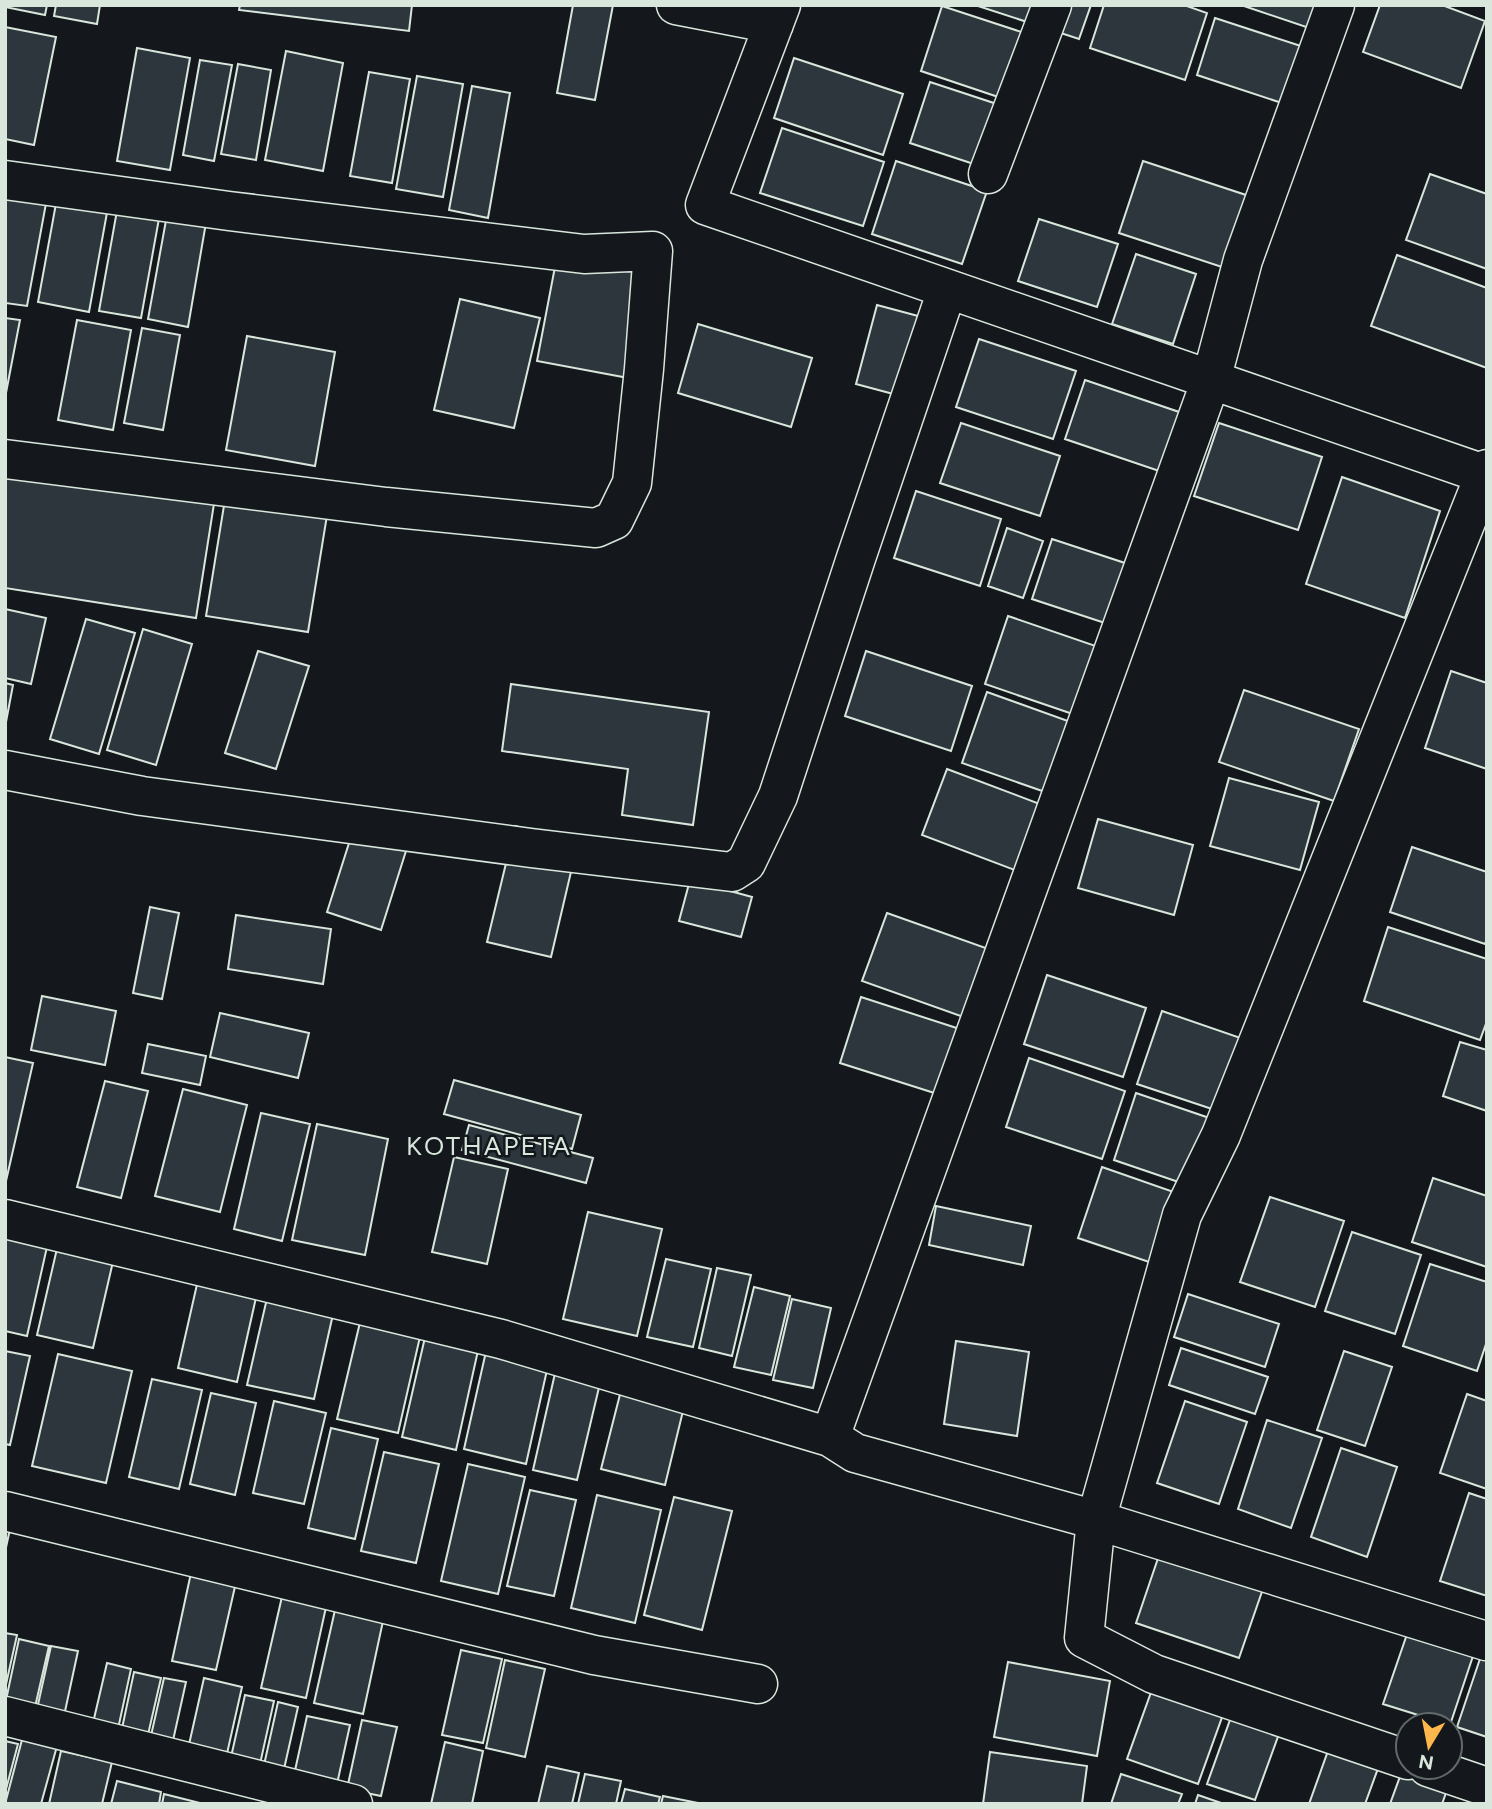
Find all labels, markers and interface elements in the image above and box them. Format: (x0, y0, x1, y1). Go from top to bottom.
district label: KOTHAPETA (406, 1130, 572, 1162)
north arrow (1394, 1711, 1464, 1781)
text: N (1417, 1750, 1435, 1775)

